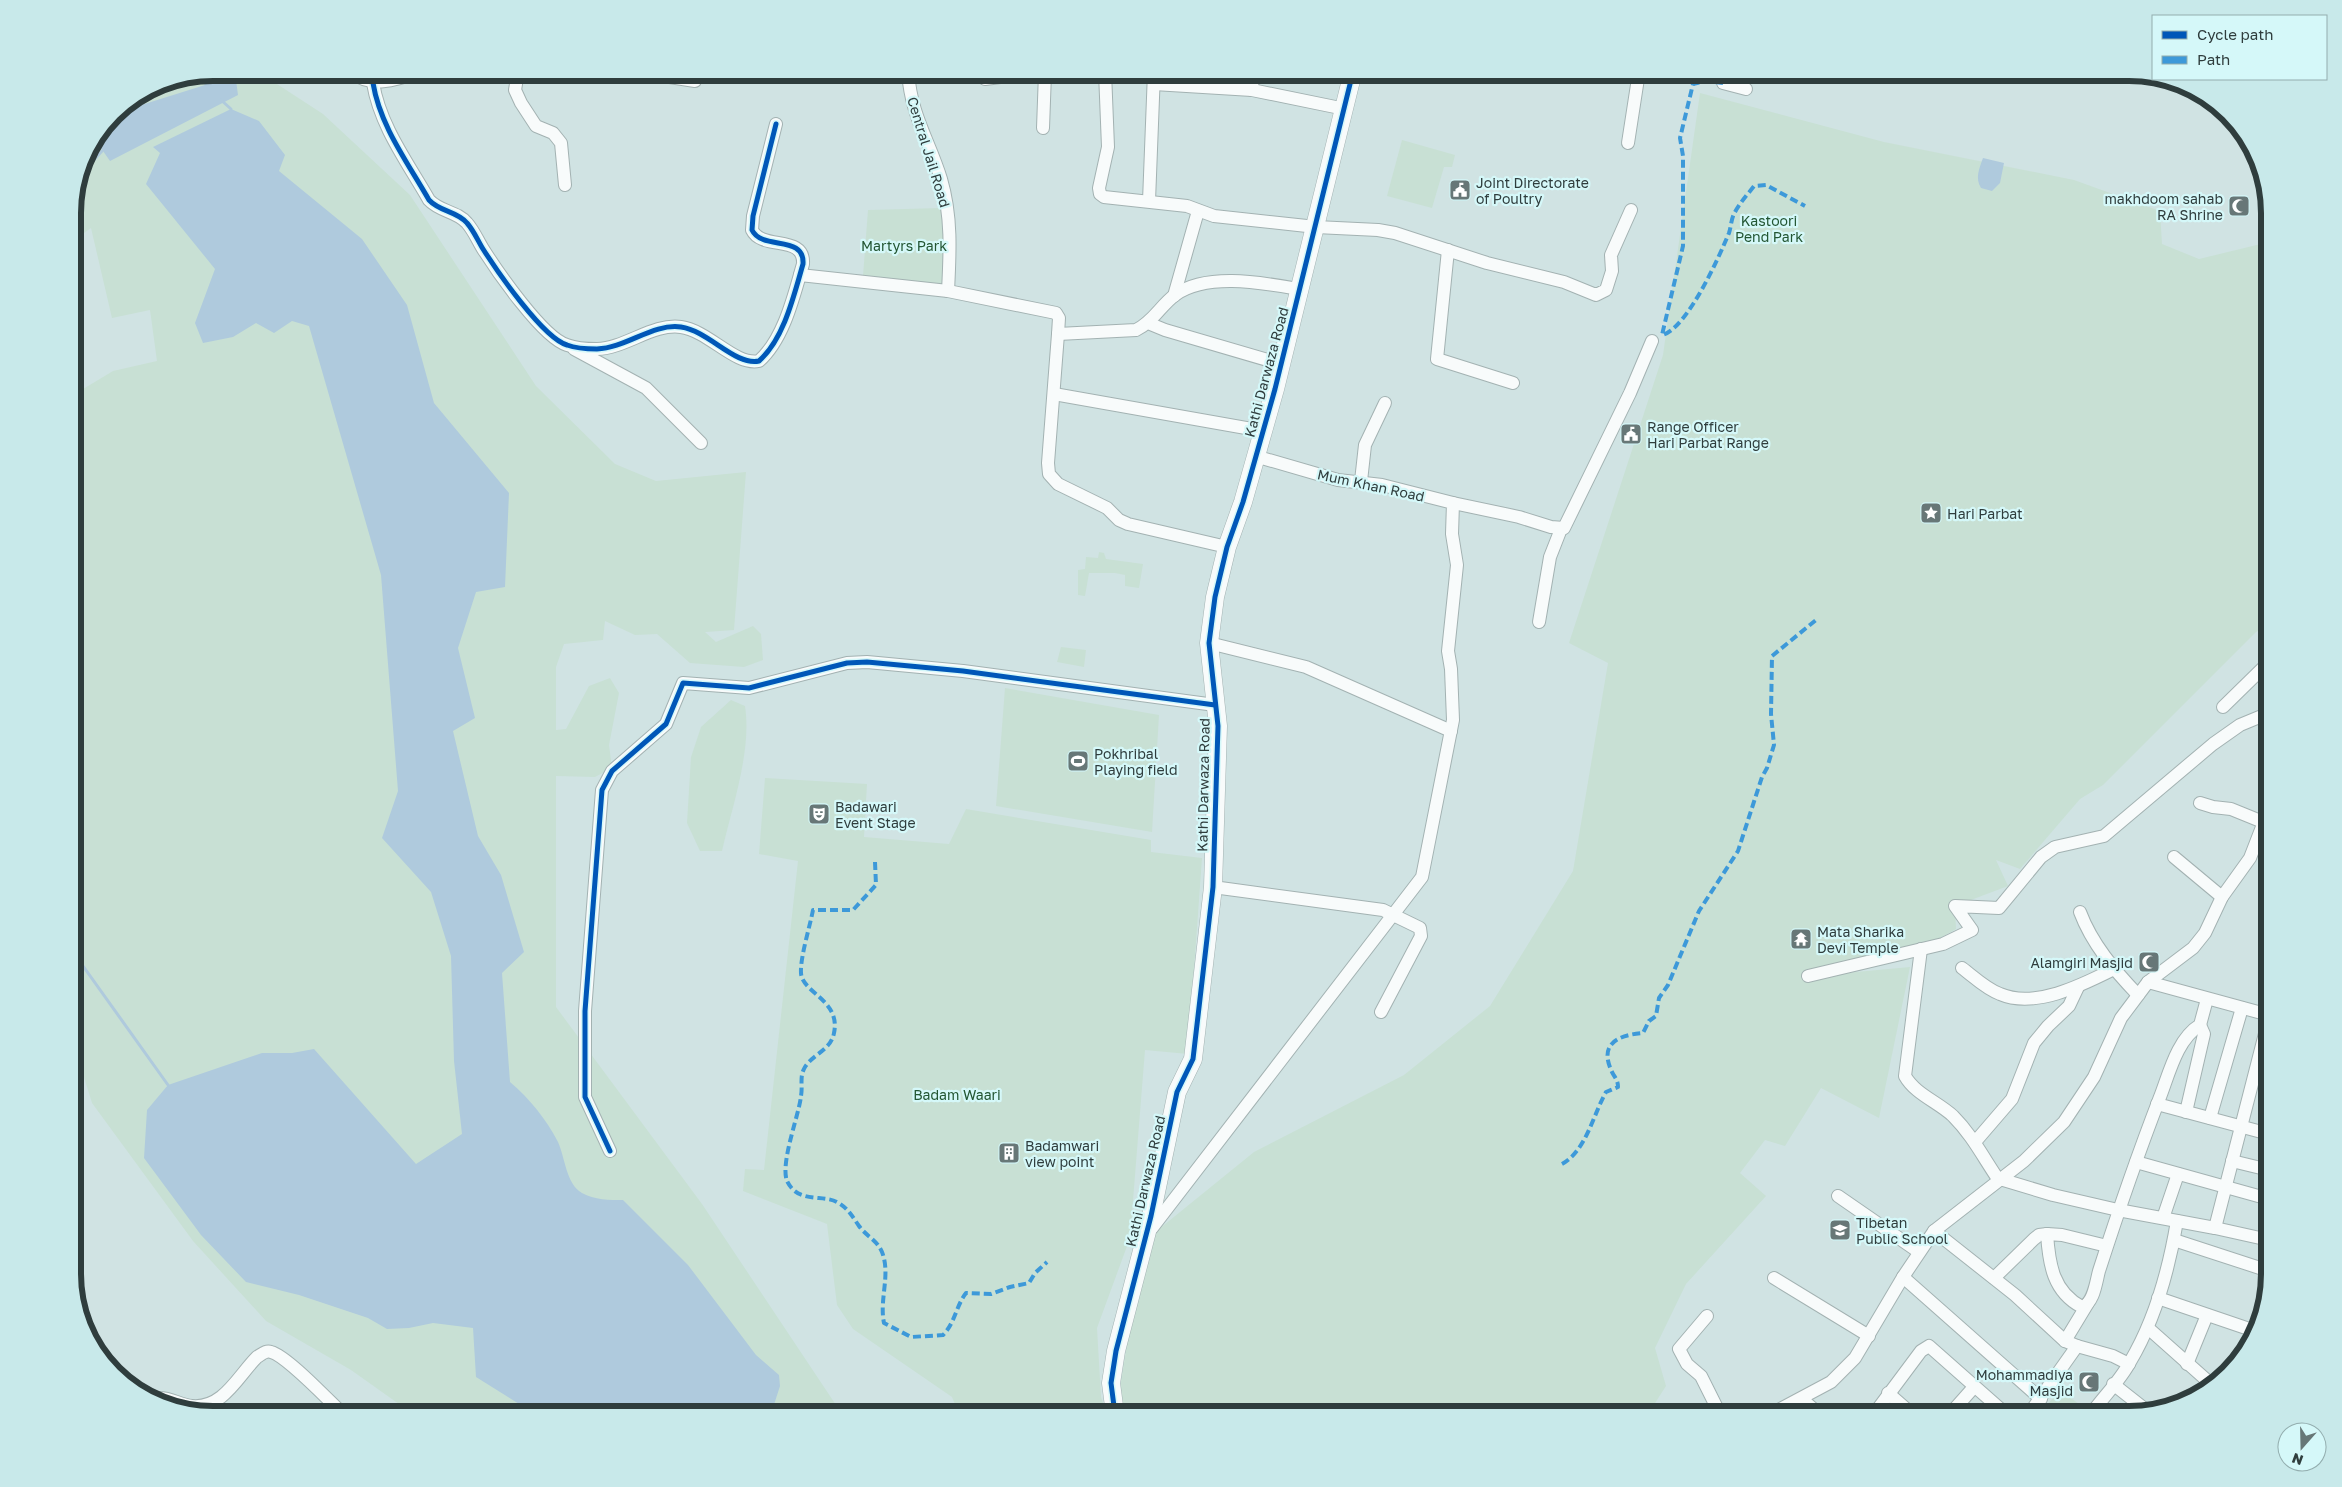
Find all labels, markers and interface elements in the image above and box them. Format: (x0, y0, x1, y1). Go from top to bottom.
legend (2152, 15, 2327, 80)
text: Cycle path (2197, 25, 2273, 43)
text: Path (2197, 50, 2230, 68)
street label: Central Jail Road (904, 95, 954, 209)
place label: Joint Directorate of Poultry (1476, 174, 1589, 207)
public building icon: Joint Directorate of Poultry (1448, 178, 1472, 202)
place label: makhdoom sahab RA Shrine (2104, 190, 2223, 223)
mosque icon: makhdoom sahab RA Shrine (2227, 194, 2251, 218)
park label: Kastoori Pend Park (1735, 212, 1803, 245)
park label: Martyrs Park (861, 237, 947, 254)
street label: Kathi Darwaza Road (1240, 305, 1292, 439)
place label: Range Officer Hari Parbat Range (1647, 418, 1769, 451)
public building icon: Range Officer Hari Parbat Range (1619, 422, 1643, 446)
street label: Mum Khan Road (1316, 465, 1426, 505)
place icon: Hari Parbat (1919, 501, 1943, 525)
place label: Hari Parbat (1947, 505, 2023, 522)
street label: Kathi Darwaza Road (1193, 718, 1213, 852)
place label: Pokhribal Playing field (1094, 745, 1178, 778)
sports icon: Pokhribal Playing field (1066, 749, 1090, 773)
place label: Badawari Event Stage (835, 798, 916, 831)
theatre icon: Badawari Event Stage (807, 802, 831, 826)
place label: Mata Sharika Devi Temple (1817, 923, 1904, 956)
temple icon: Mata Sharika Devi Temple (1789, 927, 1813, 951)
mosque icon: Alamgiri Masjid (2137, 950, 2161, 974)
place label: Alamgiri Masjid (2031, 954, 2133, 971)
park label: Badam Waari (913, 1086, 1001, 1103)
street label: Kathi Darwaza Road (1122, 1114, 1168, 1248)
place label: Badamwari view point (1025, 1137, 1099, 1170)
building icon: Badamwari view point (997, 1141, 1021, 1165)
place label: Tibetan Public School (1856, 1214, 1948, 1247)
school or university icon: Tibetan Public School (1828, 1218, 1852, 1242)
place label: Mohammadiya Masjid (1976, 1366, 2073, 1399)
mosque icon: Mohammadiya Masjid (2077, 1370, 2101, 1394)
north arrow (2277, 1422, 2327, 1472)
text: N (2289, 1450, 2305, 1469)

